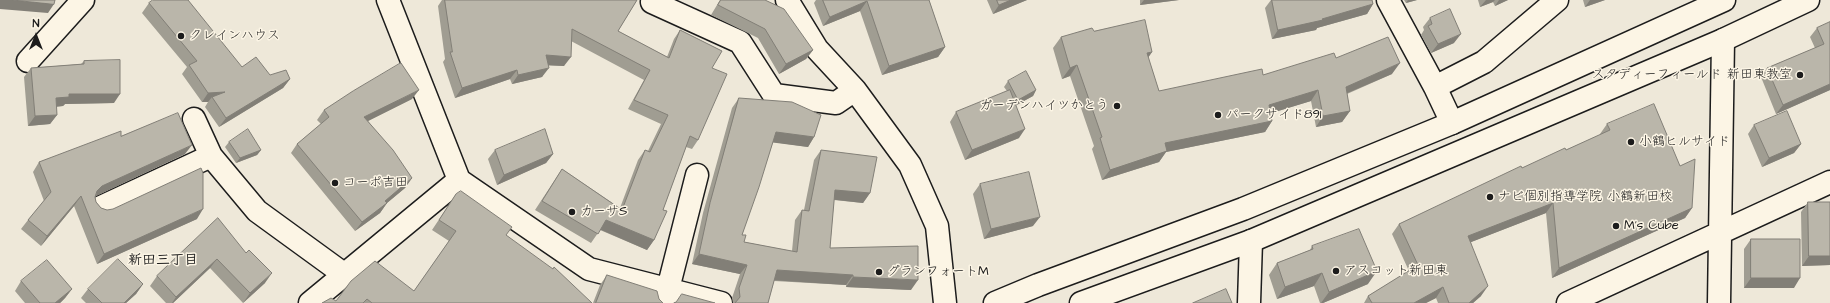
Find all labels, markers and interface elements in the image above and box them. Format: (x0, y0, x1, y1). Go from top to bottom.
north arrow (16, 16, 56, 56)
text: N (33, 16, 39, 31)
place label: クレインハウス (189, 28, 280, 44)
marker: クレインハウス (176, 31, 186, 41)
place label: スタディーフィールド 新田東教室 (1592, 67, 1792, 83)
marker: スタディーフィールド 新田東教室 (1795, 70, 1805, 80)
place label: ガーデンハイツかとう (979, 98, 1109, 114)
marker: ガーデンハイツかとう (1112, 101, 1122, 111)
place label: パークサイド891 (1226, 107, 1321, 123)
marker: パークサイド891 (1213, 110, 1223, 120)
place label: 小鶴ヒルサイド (1639, 134, 1730, 150)
marker: 小鶴ヒルサイド (1626, 137, 1636, 147)
place label: コーポ吉田 (343, 175, 408, 191)
marker: コーポ吉田 (330, 178, 340, 188)
place label: ナビ個別指導学院 小鶴新田校 (1498, 189, 1672, 205)
marker: ナビ個別指導学院 小鶴新田校 (1485, 192, 1495, 202)
place label: カーサS (580, 204, 627, 220)
marker: カーサS (567, 207, 577, 217)
place label: M's Cube (1624, 218, 1679, 234)
marker: M's Cube (1611, 221, 1621, 231)
district label: 新田三丁目 (128, 253, 198, 269)
place label: アスコット新田東 (1344, 263, 1448, 279)
place label: グランフォートM (887, 264, 989, 280)
marker: アスコット新田東 (1331, 266, 1341, 276)
marker: グランフォートM (874, 267, 884, 277)

